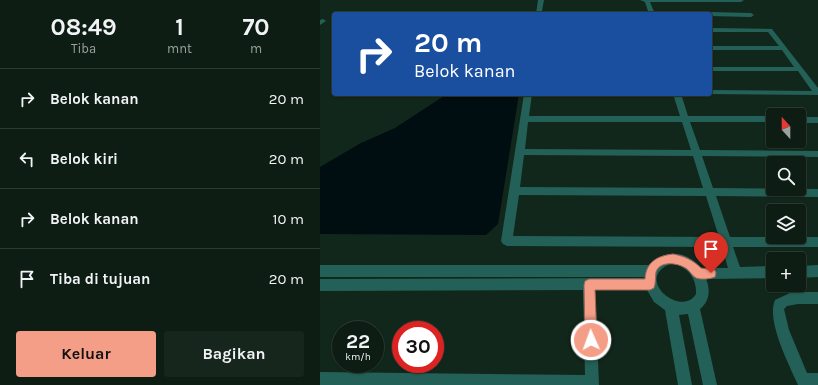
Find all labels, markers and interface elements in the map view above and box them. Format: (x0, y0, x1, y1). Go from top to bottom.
text: 08:49 (50, 13, 117, 41)
text: 1 (175, 13, 184, 41)
text: 70 (242, 13, 270, 41)
text: 20 m (414, 26, 482, 59)
icon: right (348, 28, 400, 80)
text: Tiba (71, 41, 96, 56)
text: mnt (167, 41, 192, 56)
text: m (250, 41, 262, 56)
text: Belok kanan (414, 60, 515, 82)
icon: right (16, 88, 38, 110)
text: Belok kanan (50, 90, 139, 108)
text: 20 m (269, 90, 304, 108)
north arrow (766, 108, 806, 148)
map controls (766, 108, 806, 292)
icon: left (16, 148, 38, 170)
text: Belok kiri (50, 150, 118, 168)
text: 20 m (269, 150, 304, 168)
button: search (766, 156, 806, 196)
button: layers (766, 204, 806, 244)
icon: right (16, 208, 38, 230)
text: Belok kanan (50, 210, 139, 228)
text: 10 m (273, 210, 304, 228)
pin (694, 232, 728, 273)
icon: arrive (700, 238, 722, 260)
button: + (766, 252, 806, 292)
icon: arrive (16, 268, 38, 290)
text: Tiba di tujuan (50, 270, 150, 288)
text: 20 m (269, 270, 304, 288)
position arrow (570, 319, 612, 361)
speed limit sign: 30 (392, 321, 444, 373)
text: 22 (346, 330, 370, 353)
button: Keluar (16, 331, 156, 377)
button: Bagikan (164, 331, 304, 377)
text: km/h (345, 351, 371, 363)

